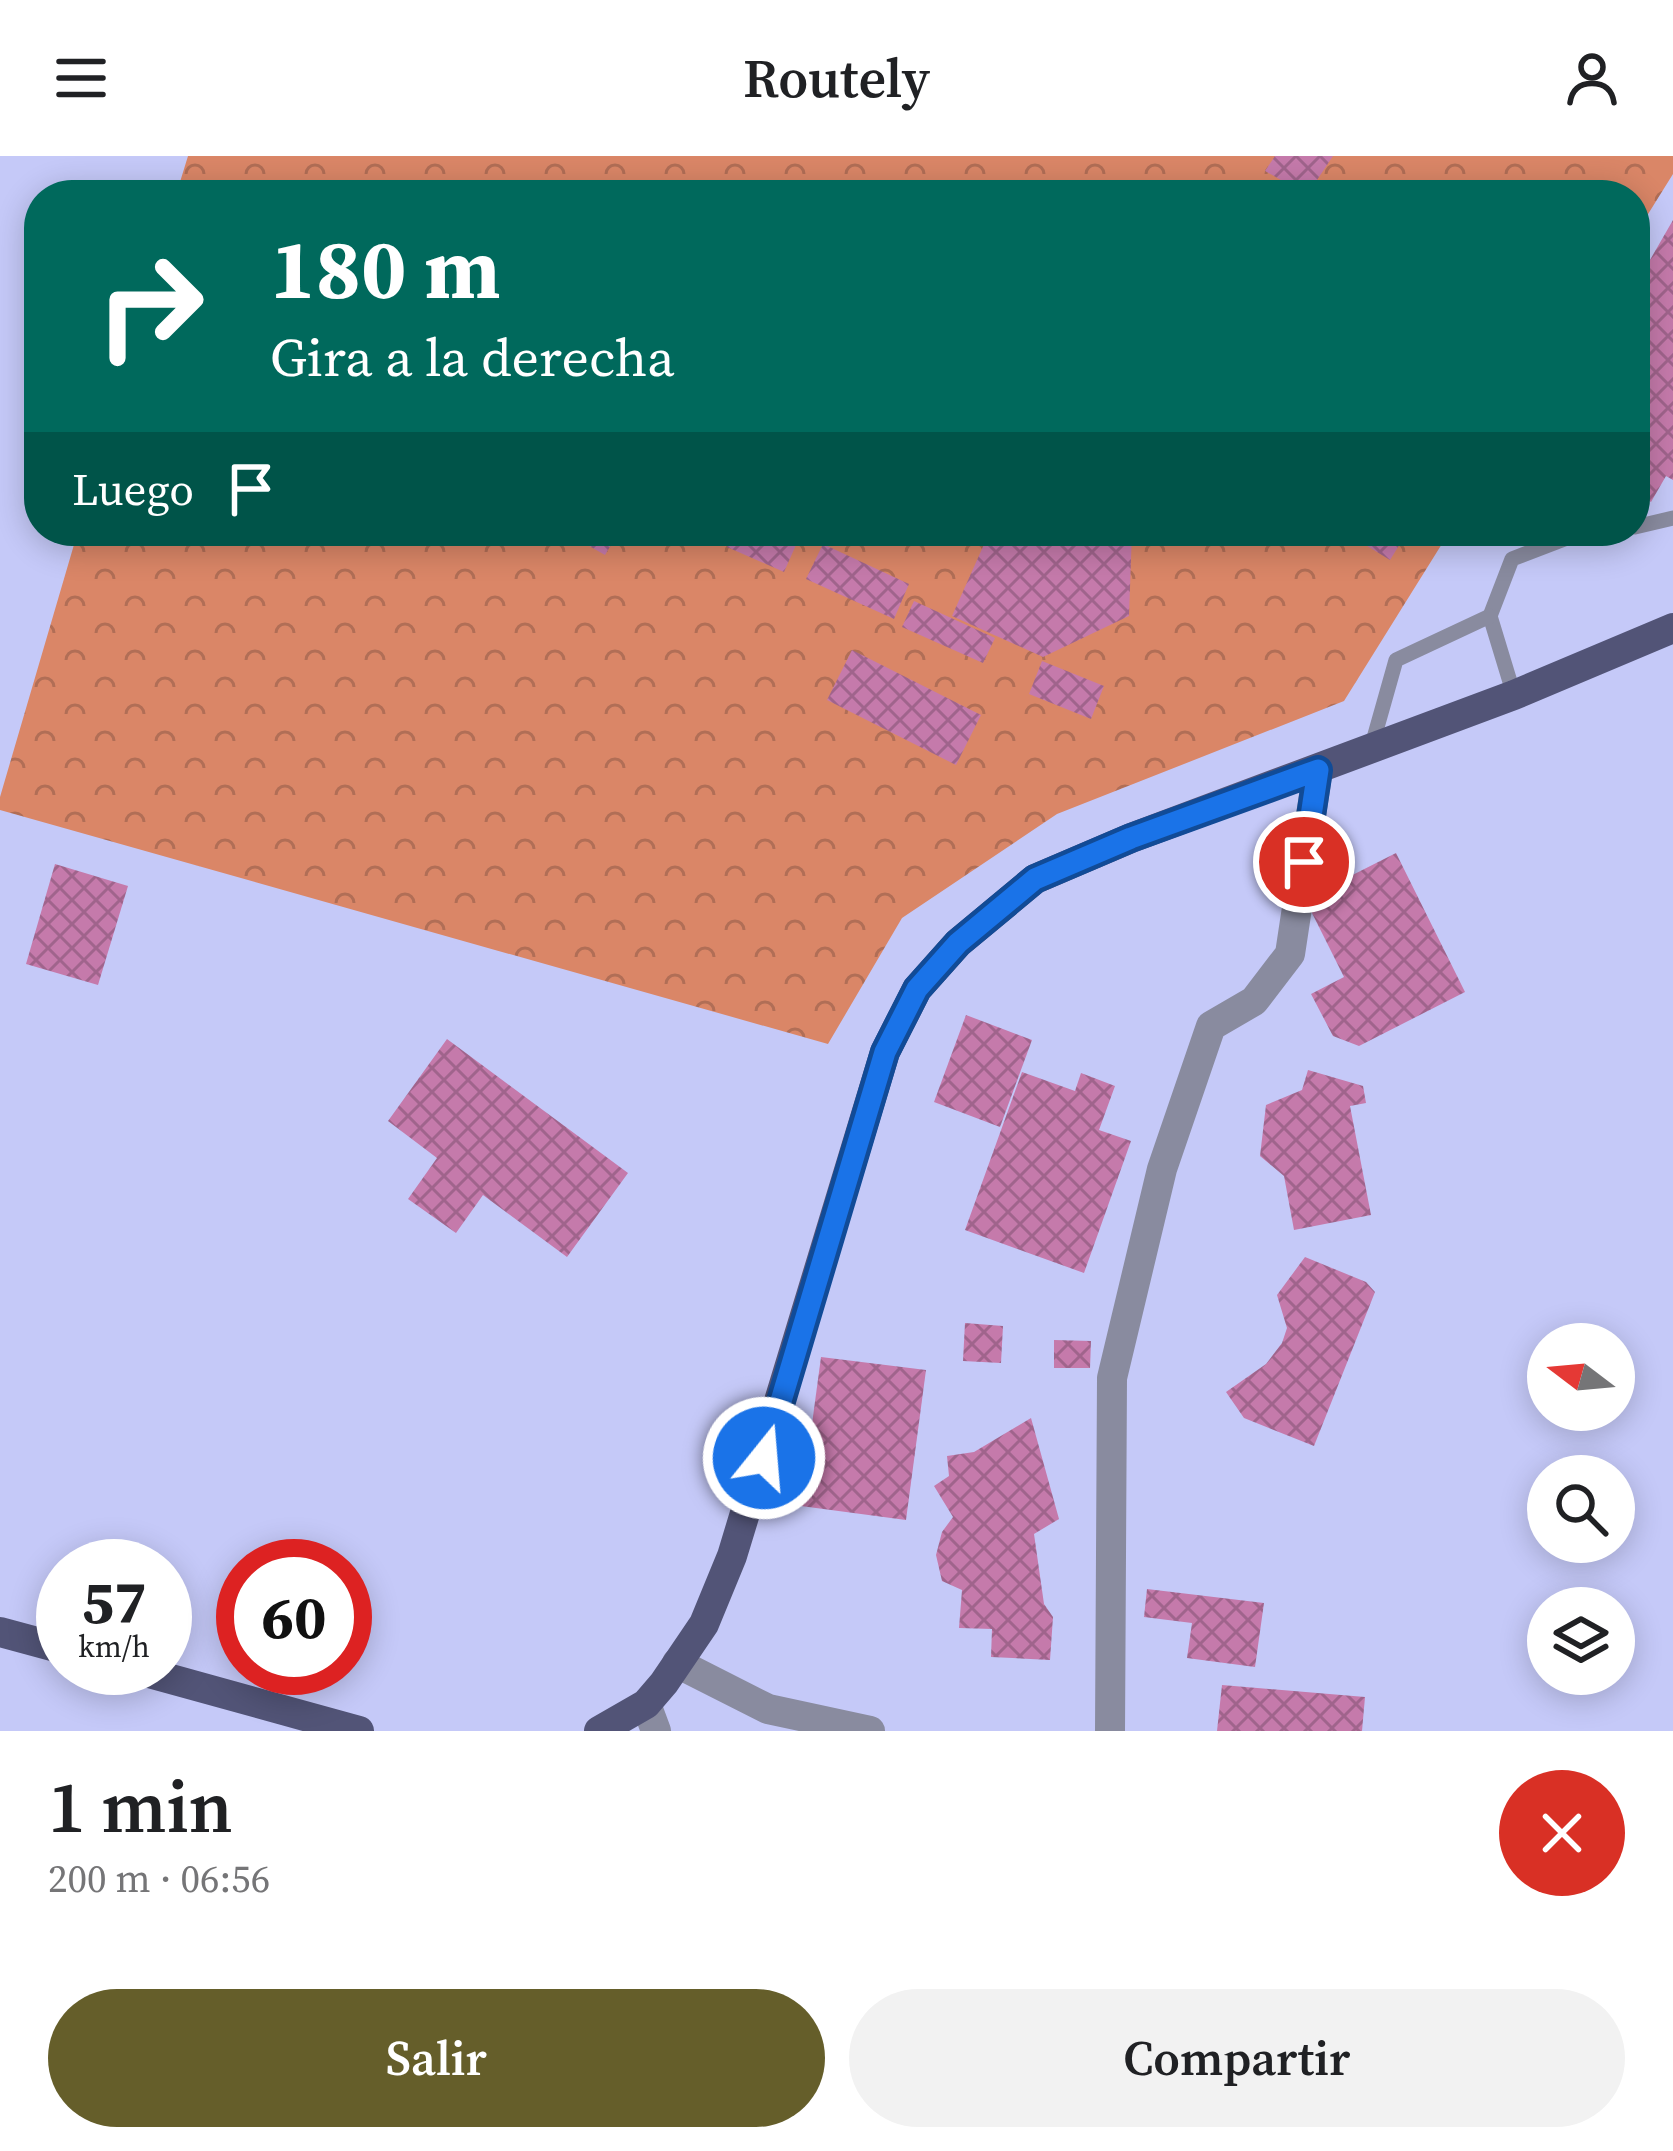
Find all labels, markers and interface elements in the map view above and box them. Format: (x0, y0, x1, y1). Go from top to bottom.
text: Routely (743, 41, 930, 115)
icon: menu (48, 45, 114, 111)
icon: person (1559, 45, 1625, 111)
text: 180 m (270, 211, 501, 326)
icon: right (72, 228, 228, 384)
text: Gira a la derecha (270, 320, 675, 394)
icon: arrive (218, 456, 284, 522)
text: Luego (72, 458, 194, 520)
pin (1253, 811, 1355, 913)
icon: arrive (1271, 829, 1337, 895)
north arrow (1527, 1323, 1635, 1431)
map controls (1527, 1323, 1635, 1695)
position arrow (701, 1395, 827, 1521)
button: search (1527, 1455, 1635, 1563)
speed limit sign: 60 (216, 1539, 372, 1695)
text: 57 (81, 1561, 147, 1643)
button: layers (1527, 1587, 1635, 1695)
text: km/h (78, 1626, 150, 1667)
text: 1 min (48, 1757, 233, 1856)
button: close (1499, 1770, 1625, 1896)
text: 200 m · 06:56 (48, 1852, 270, 1905)
button: Salir (48, 1989, 825, 2127)
button: Compartir (849, 1989, 1625, 2127)

